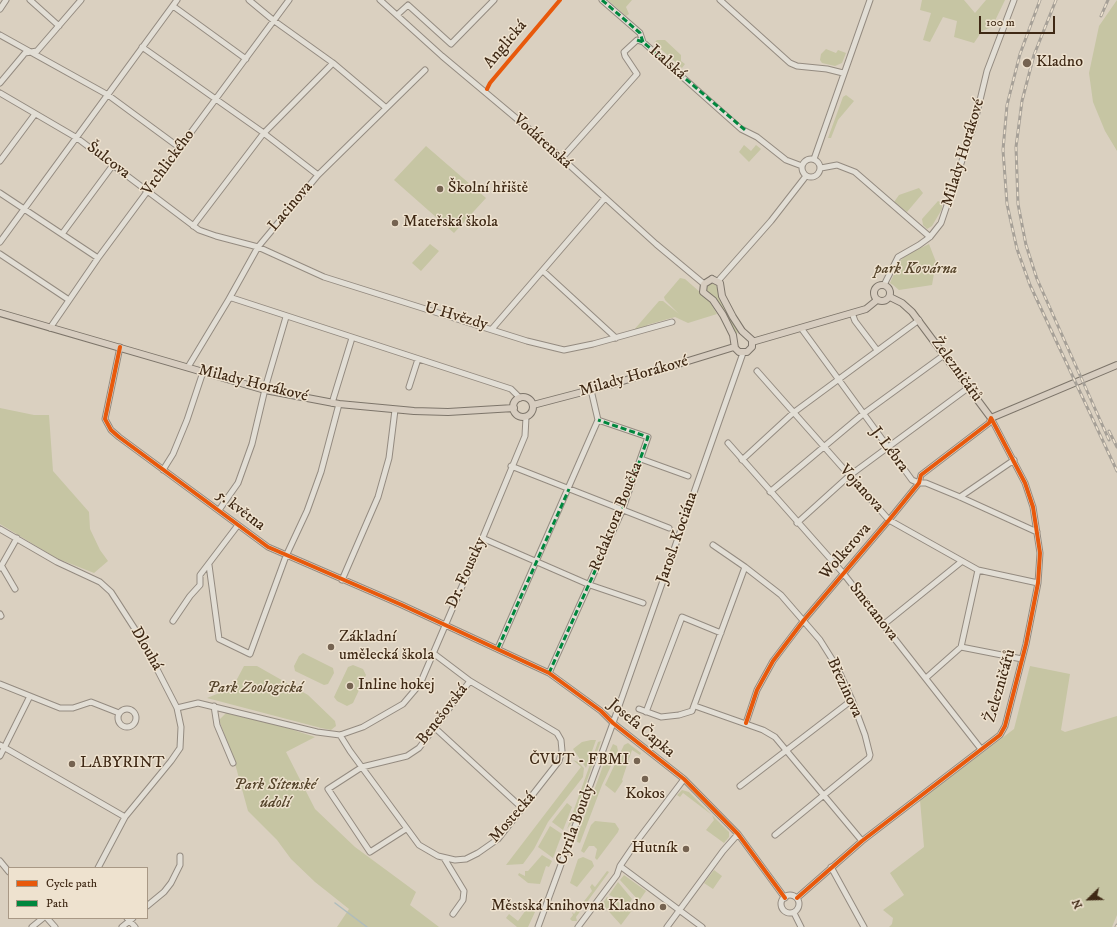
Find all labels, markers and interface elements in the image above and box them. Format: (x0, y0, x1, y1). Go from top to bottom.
scale bar (981, 8, 1057, 34)
text: 100 m (986, 15, 1015, 30)
street label: Anglická (480, 17, 532, 73)
street label: Italská (644, 42, 690, 84)
place label: Kladno (1036, 53, 1083, 73)
marker: Kladno (1021, 57, 1033, 69)
street label: Milady Horákové (938, 97, 990, 209)
street label: Vodárenská (509, 110, 575, 174)
street label: Vrchlického (139, 126, 199, 200)
street label: Šulcova (83, 138, 133, 184)
street label: Lacinova (265, 178, 317, 236)
place label: Školní hřiště (448, 179, 528, 199)
marker: Školní hřiště (435, 184, 445, 194)
place label: Mateřská škola (403, 213, 498, 233)
marker: Mateřská škola (390, 218, 400, 228)
park label: park Kovárna (875, 260, 957, 280)
street label: U Hvězdy (422, 299, 490, 335)
street label: Železničářů (926, 334, 986, 406)
street label: Milady Horákové (577, 352, 691, 402)
street label: Milady Horákové (196, 361, 310, 407)
street label: J. Lébra (866, 424, 912, 476)
street label: Redaktora Boučka (586, 460, 648, 574)
street label: Vojanova (835, 461, 887, 517)
street label: 5. května (212, 486, 268, 536)
street label: Jarosl. Kociána (653, 490, 703, 586)
street label: Wolkerova (816, 520, 876, 584)
street label: Dr. Foustky (443, 535, 491, 611)
street label: Smetanova (844, 579, 902, 645)
street label: Dlouhá (126, 624, 166, 674)
place label: Základní umělecká škola (339, 628, 434, 666)
marker: Základní umělecká škola (326, 642, 336, 652)
street label: Železničářů (981, 647, 1021, 725)
street label: Březinova (822, 655, 866, 721)
place label: Inline hokej (358, 676, 435, 696)
park label: Park Zoologická (207, 679, 303, 699)
marker: Inline hokej (345, 681, 355, 691)
street label: Benešovská (413, 681, 473, 749)
street label: Josefa Čapka (604, 696, 678, 762)
place label: ČVUT - FBMI (529, 751, 629, 771)
place label: LABYRINT (80, 754, 165, 774)
marker: ČVUT - FBMI (632, 756, 642, 766)
marker: LABYRINT (67, 759, 77, 769)
marker: Kokos (640, 774, 650, 784)
park label: Park Sítenské údolí (234, 776, 316, 814)
street label: Cyrila Boudy (553, 782, 599, 868)
place label: Kokos (625, 785, 665, 805)
street label: Mostecká (486, 789, 540, 847)
place label: Hutník (632, 839, 678, 859)
marker: Hutník (681, 844, 691, 854)
legend (8, 867, 148, 919)
text: Cycle path (46, 876, 97, 891)
north arrow (1069, 879, 1109, 919)
text: Path (46, 896, 68, 911)
place label: Městská knihovna Kladno (491, 897, 655, 917)
text: N (1070, 897, 1086, 911)
marker: Městská knihovna Kladno (658, 902, 668, 912)

